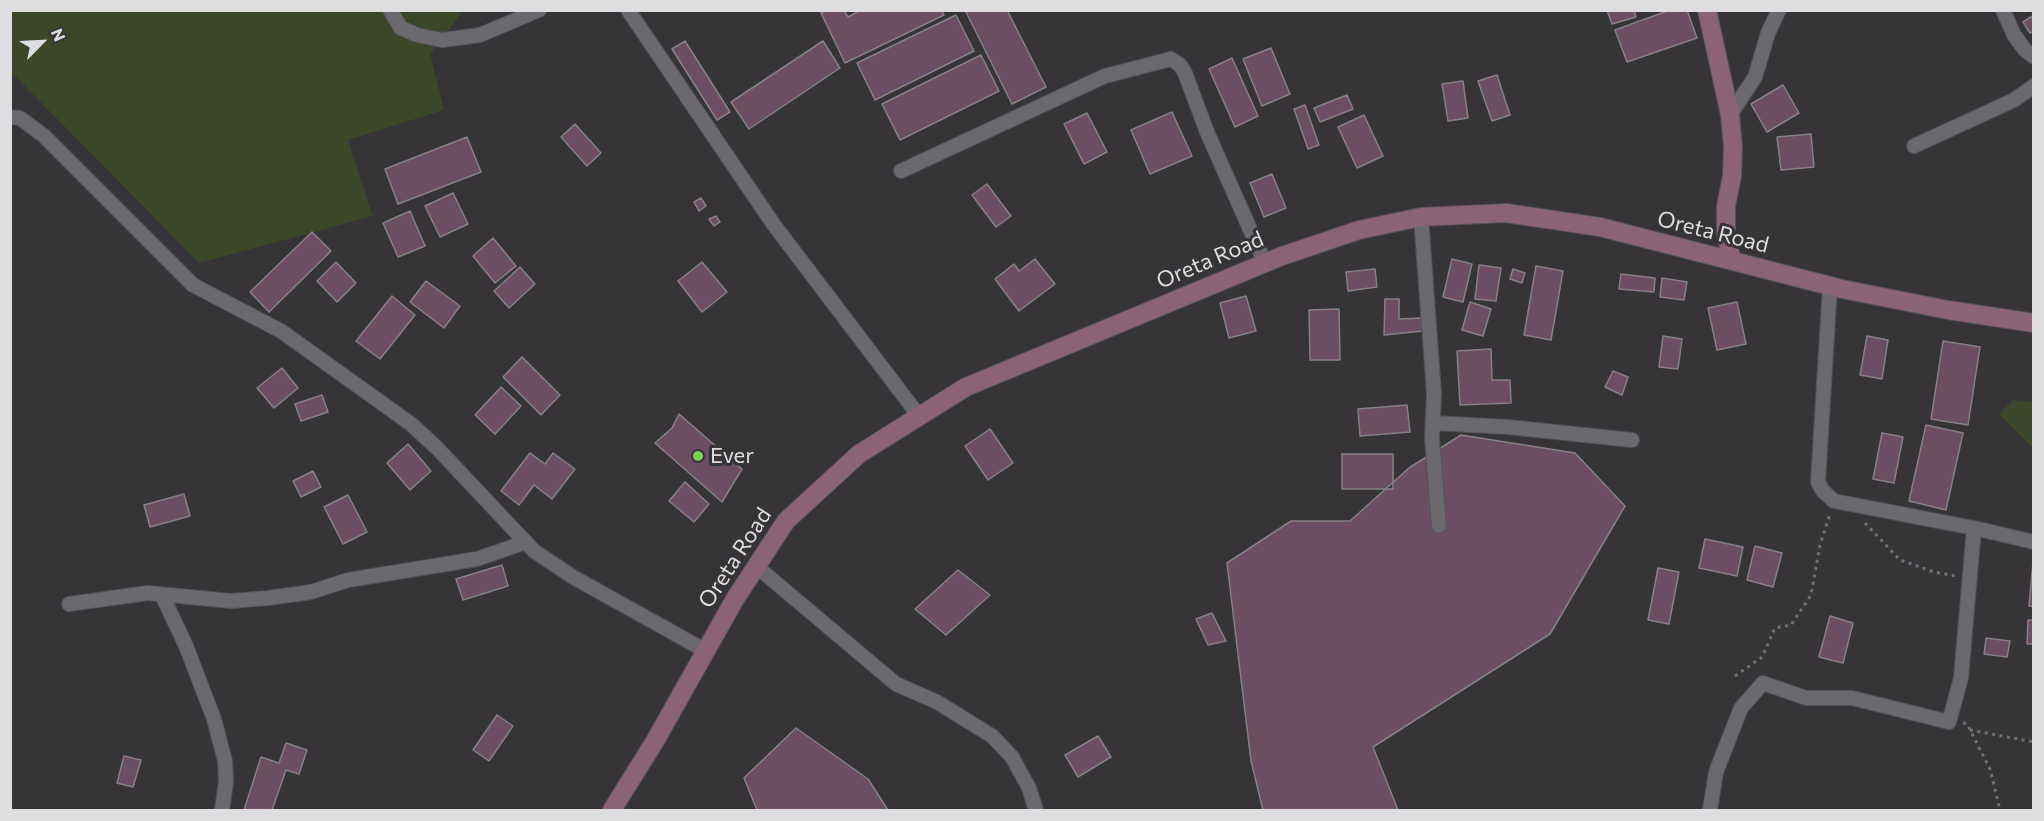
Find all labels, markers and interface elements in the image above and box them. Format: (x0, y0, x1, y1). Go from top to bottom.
north arrow (12, 12, 72, 72)
text: N (48, 25, 70, 44)
street label: Oreta Road (1655, 205, 1771, 259)
street label: Oreta Road (1152, 226, 1268, 294)
place label: Ever (710, 443, 754, 469)
marker: Ever (691, 449, 705, 463)
street label: Oreta Road (693, 503, 777, 613)

